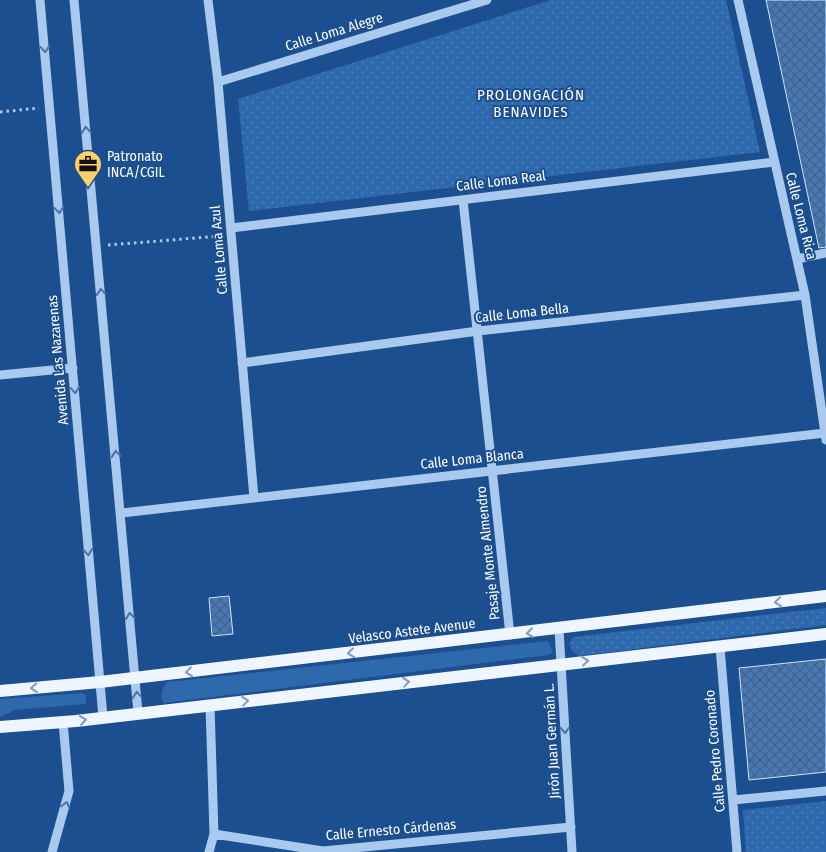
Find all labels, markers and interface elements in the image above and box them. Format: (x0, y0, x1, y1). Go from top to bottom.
street label: Calle Loma Alegre (283, 9, 385, 55)
one-way arrow (39, 45, 50, 53)
district label: PROLONGACIÓN BENAVIDES (477, 86, 585, 121)
one-way arrow (81, 126, 92, 134)
place label: Patronato INCA/CGIL (107, 148, 165, 181)
office icon: Patronato INCA/CGIL (73, 149, 103, 188)
street label: Calle Loma Real (455, 167, 547, 195)
street label: Calle Loma Rica (782, 171, 820, 261)
street label: Calle Loma Azul (207, 205, 231, 295)
one-way arrow (53, 207, 64, 215)
one-way arrow (96, 288, 107, 296)
street label: Avenida Las Nazarenas (44, 294, 72, 426)
street label: Calle Loma Bella (474, 300, 570, 326)
one-way arrow (69, 386, 80, 394)
street label: Calle Loma Blanca (420, 445, 525, 473)
one-way arrow (111, 450, 122, 458)
street label: Pasaje Monte Almendro (473, 485, 503, 621)
one-way arrow (83, 548, 94, 556)
one-way arrow (773, 596, 781, 607)
one-way arrow (125, 611, 136, 619)
street label: Velasco Astete Avenue (348, 615, 476, 647)
one-way arrow (525, 627, 533, 638)
one-way arrow (346, 647, 354, 658)
one-way arrow (581, 656, 589, 667)
one-way arrow (185, 666, 193, 677)
one-way arrow (403, 677, 411, 688)
one-way arrow (29, 683, 37, 694)
street label: Jirón Juan Germán L. (540, 683, 564, 799)
street label: Calle Pedro Coronado (701, 689, 729, 813)
one-way arrow (132, 691, 143, 699)
one-way arrow (241, 696, 249, 707)
one-way arrow (79, 715, 88, 725)
one-way arrow (560, 726, 571, 734)
one-way arrow (60, 801, 71, 810)
street label: Calle Ernesto Cárdenas (325, 816, 457, 844)

